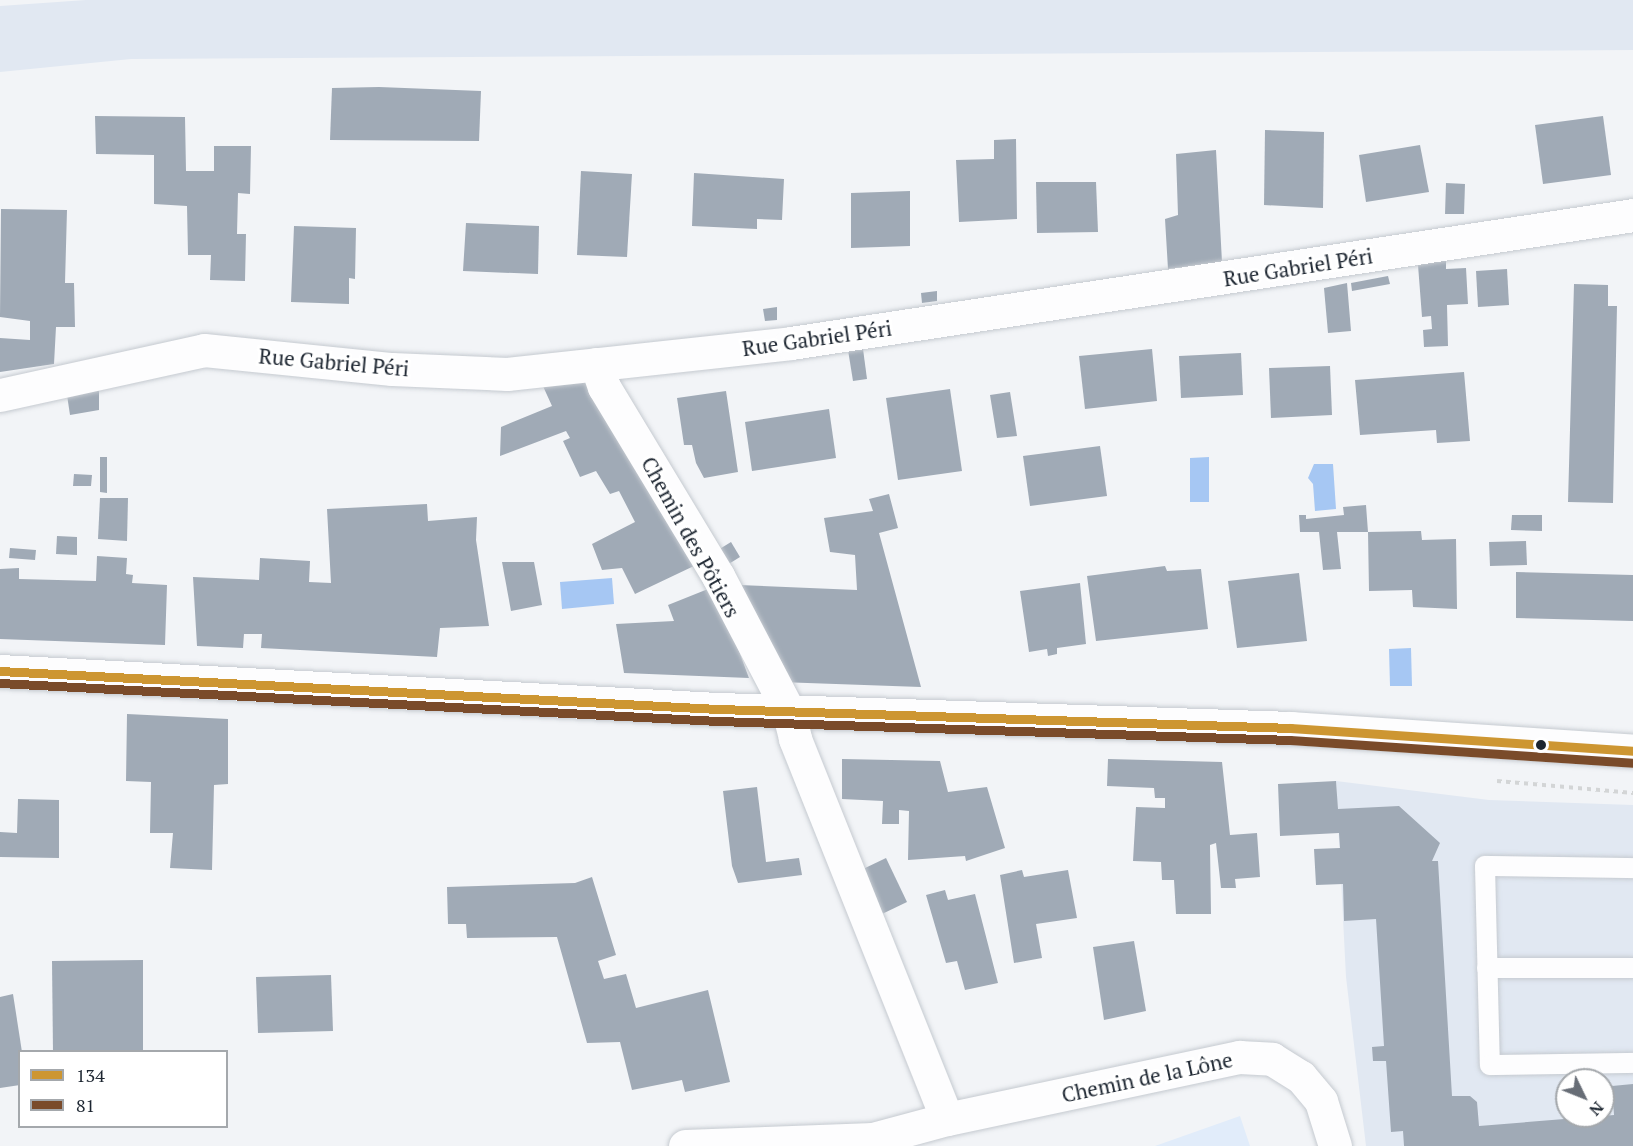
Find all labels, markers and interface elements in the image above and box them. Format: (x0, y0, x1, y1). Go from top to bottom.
street label: Rue Gabriel Péri (1222, 243, 1374, 291)
street label: Rue Gabriel Péri (741, 315, 893, 361)
street label: Rue Gabriel Péri (258, 343, 410, 381)
street label: Chemin des Pôtiers (636, 452, 746, 622)
unlabelled marker (1535, 739, 1547, 751)
street label: Chemin de la Lône (1059, 1047, 1235, 1107)
legend (18, 1050, 228, 1128)
text: 134 (76, 1063, 105, 1087)
north arrow (1555, 1068, 1615, 1128)
text: 81 (76, 1093, 95, 1117)
text: N (1585, 1097, 1609, 1121)

